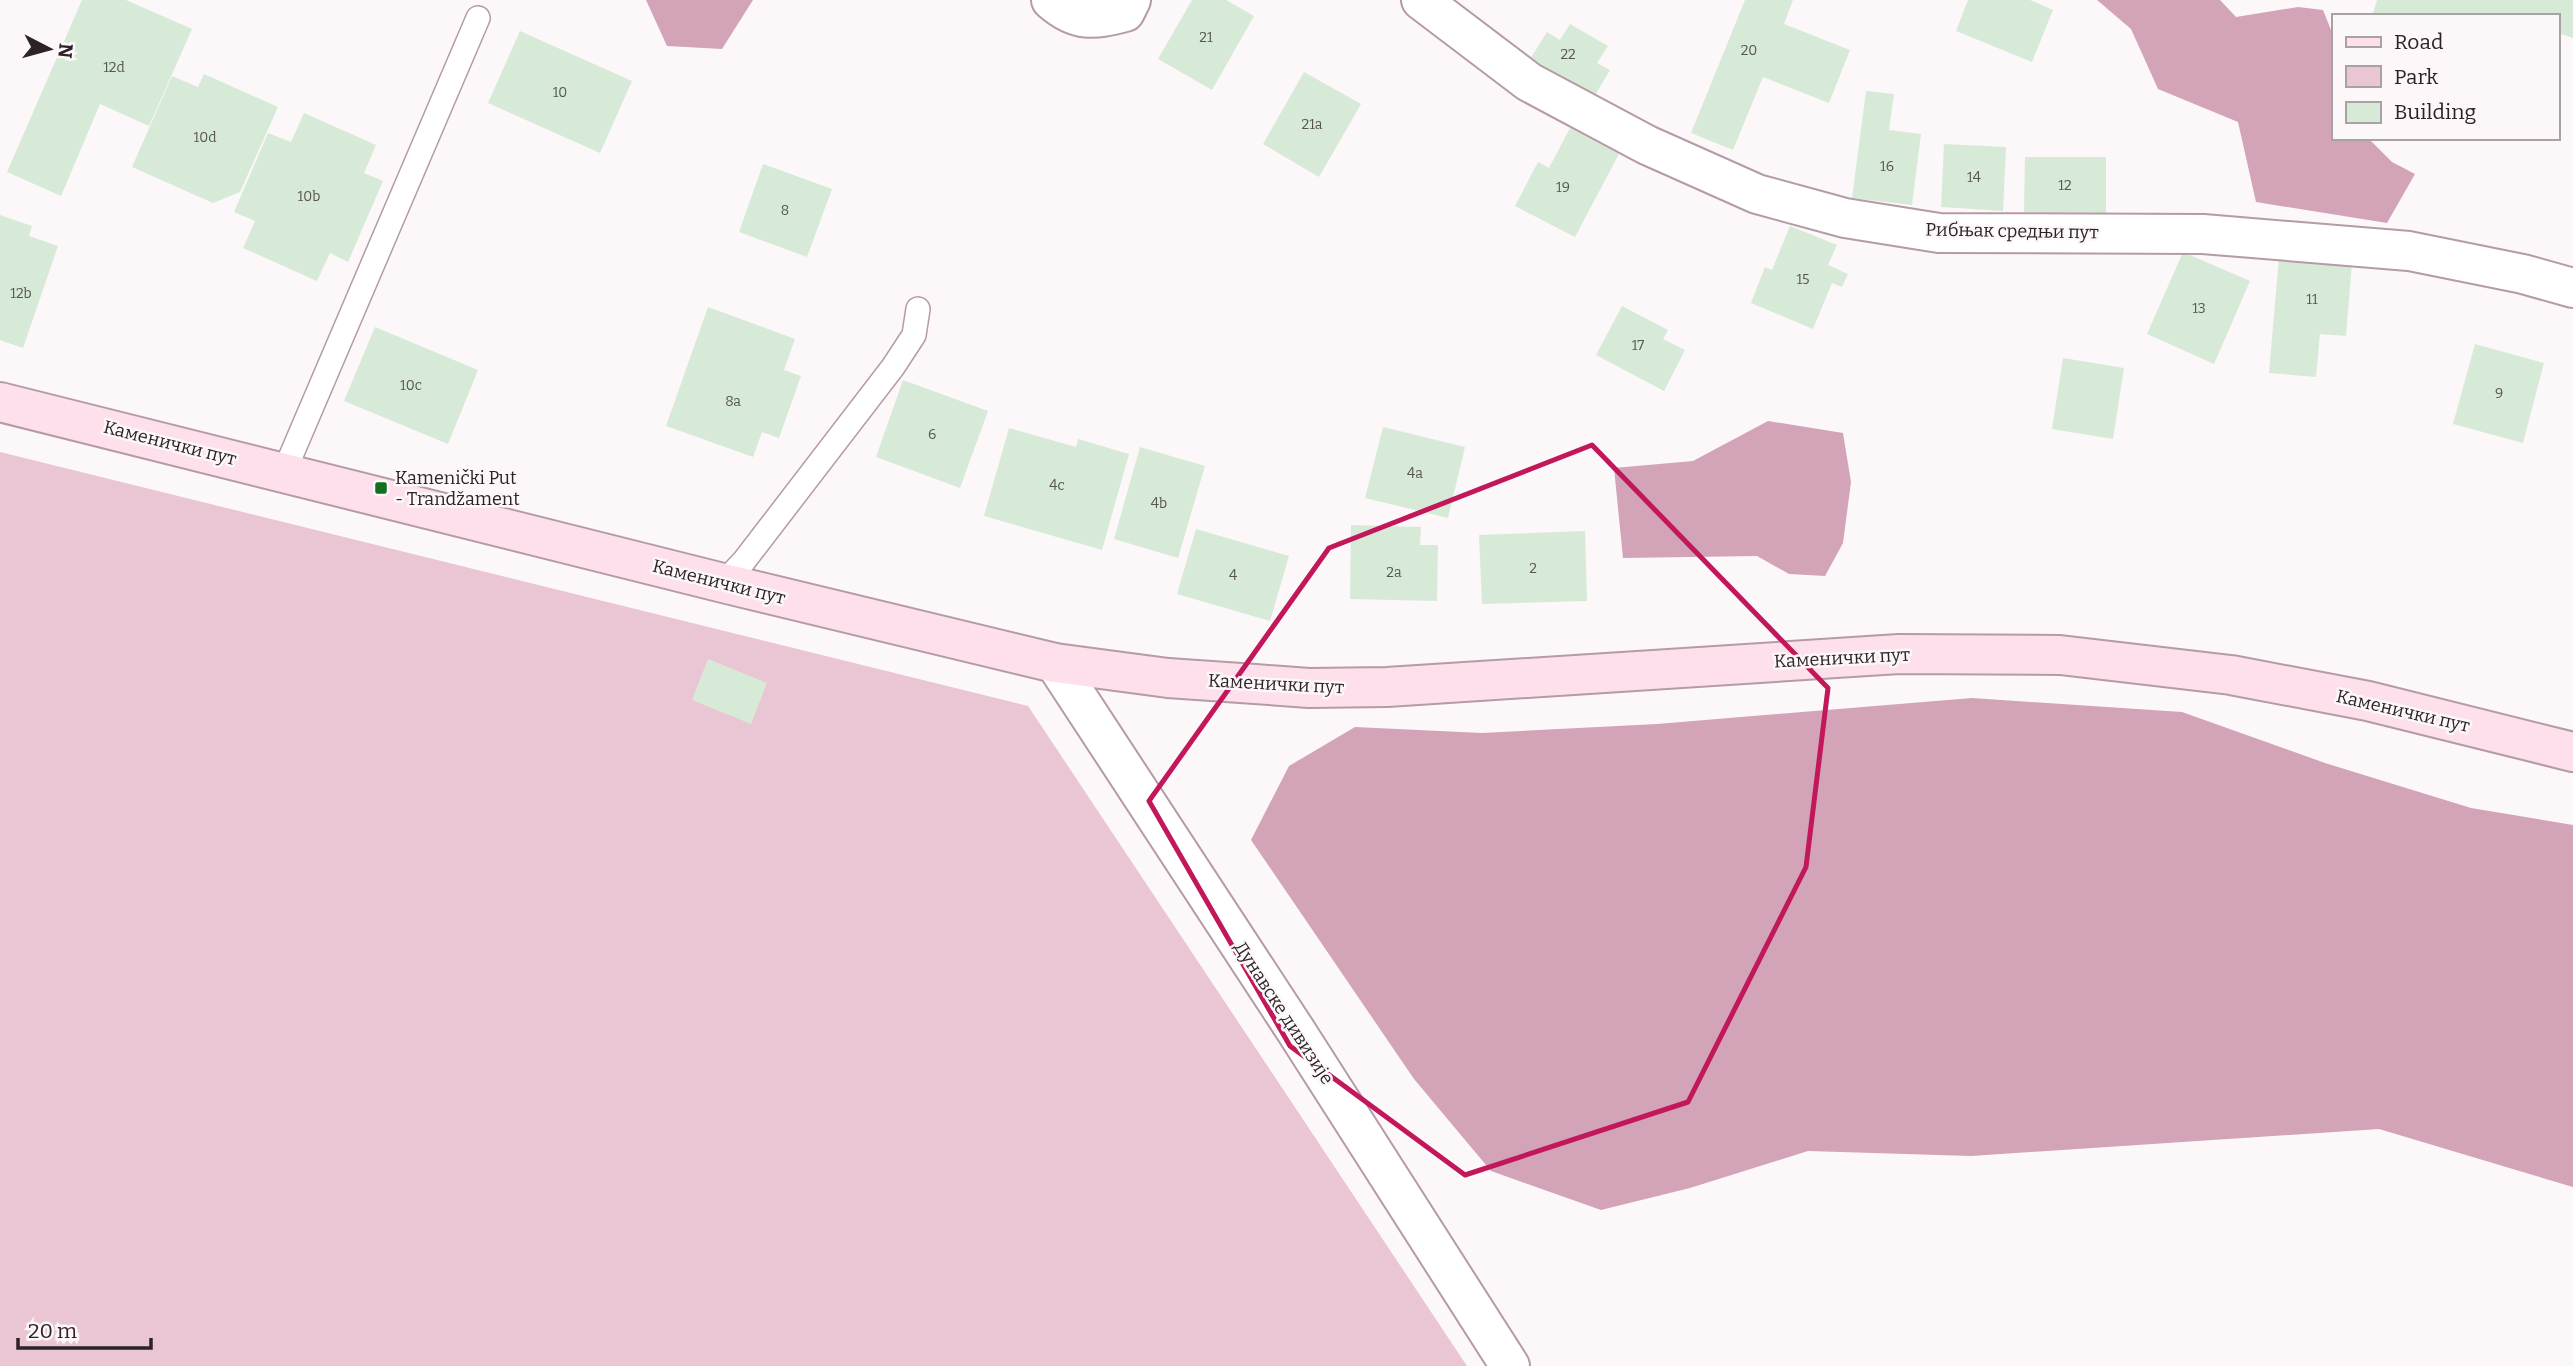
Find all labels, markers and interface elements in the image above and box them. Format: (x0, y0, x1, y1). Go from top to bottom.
north arrow (14, 14, 84, 84)
legend (2332, 14, 2559, 140)
house number: 21 (1199, 29, 1213, 46)
text: Road (2394, 29, 2443, 55)
text: N (53, 42, 78, 60)
house number: 20 (1741, 42, 1757, 59)
house number: 22 (1560, 46, 1576, 63)
house number: 12d (103, 59, 125, 76)
text: Park (2394, 64, 2438, 90)
house number: 10 (553, 84, 567, 101)
text: Building (2394, 99, 2477, 125)
house number: 21a (1302, 116, 1323, 133)
house number: 10d (194, 129, 216, 146)
house number: 16 (1880, 158, 1894, 175)
house number: 14 (1967, 169, 1981, 186)
house number: 12 (2058, 177, 2072, 194)
house number: 19 (1556, 179, 1570, 196)
house number: 10b (298, 188, 320, 205)
house number: 8 (781, 202, 789, 219)
street label: Рибњак средњи пут (1925, 218, 2099, 244)
house number: 15 (1796, 271, 1810, 288)
house number: 12b (10, 285, 32, 302)
house number: 11 (2306, 291, 2318, 308)
house number: 13 (2192, 300, 2206, 317)
house number: 17 (1632, 337, 1644, 354)
house number: 10c (400, 377, 422, 394)
house number: 9 (2495, 385, 2503, 402)
house number: 8a (725, 393, 741, 410)
street label: Каменички пут (101, 416, 239, 470)
house number: 6 (928, 426, 936, 443)
house number: 4a (1407, 465, 1423, 482)
place label: Kamenički Put - Trandžament (395, 467, 520, 510)
house number: 4c (1049, 477, 1065, 494)
marker: Kamenički Put - Trandžament (373, 480, 389, 496)
house number: 4b (1151, 495, 1167, 512)
street label: Каменички пут (650, 555, 788, 609)
house number: 2 (1529, 560, 1537, 577)
house number: 2a (1386, 564, 1402, 581)
house number: 4 (1229, 567, 1237, 584)
street label: Каменички пут (1773, 643, 1911, 673)
street label: Каменички пут (1207, 669, 1345, 699)
street label: Каменички пут (2334, 685, 2472, 737)
street label: Дунавске дивизије (1230, 937, 1338, 1089)
scale bar (18, 1306, 150, 1350)
text: 20 m (28, 1318, 77, 1344)

